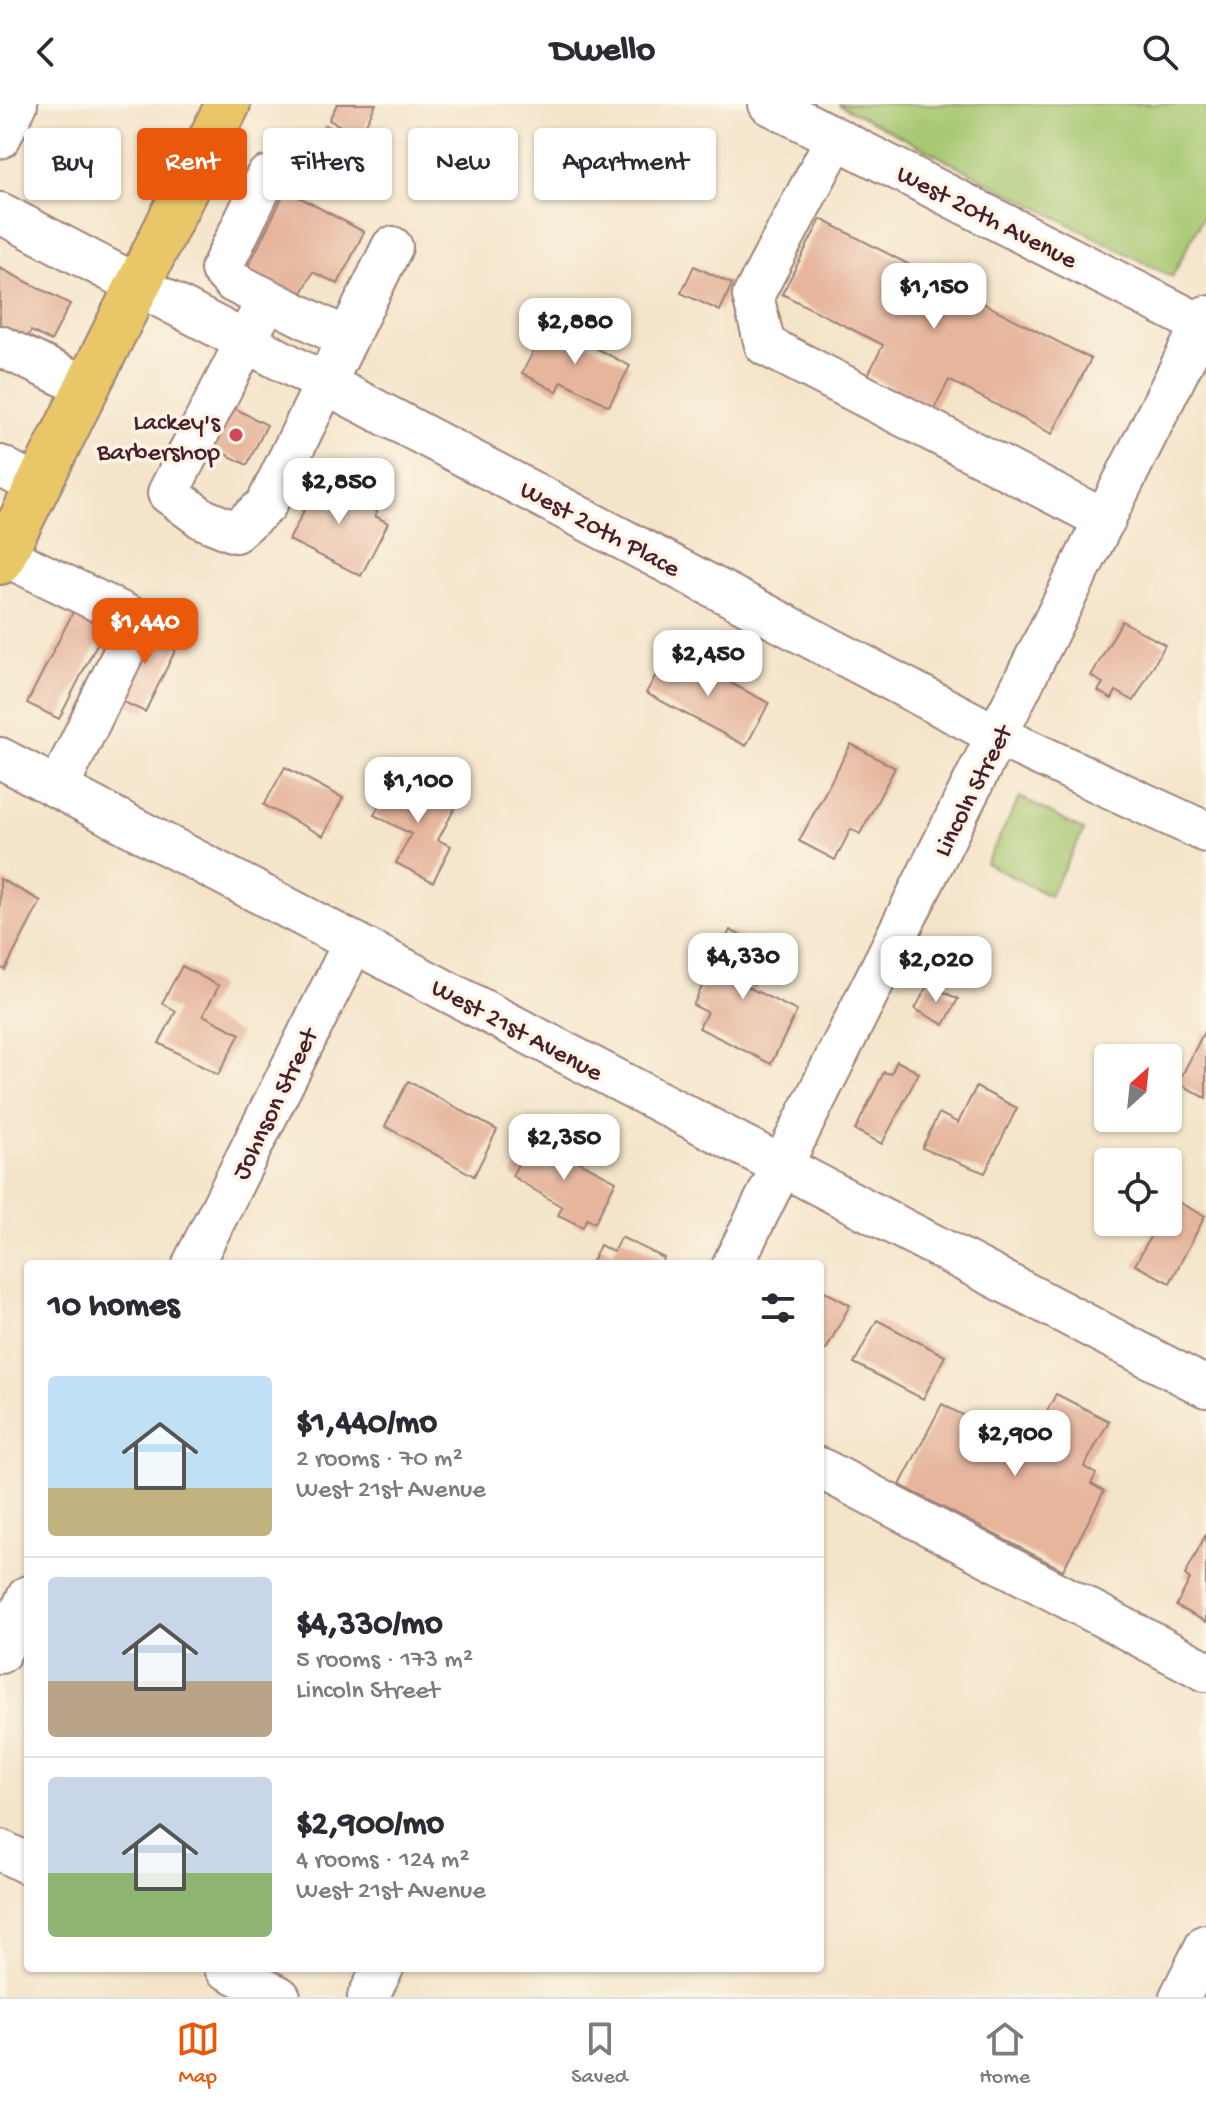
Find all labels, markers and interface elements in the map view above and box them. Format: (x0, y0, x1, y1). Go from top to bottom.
icon: back (24, 30, 68, 74)
icon: search (1138, 30, 1182, 74)
text: Dwello (551, 31, 655, 74)
chip: Buy (24, 128, 121, 200)
chip: Rent (137, 128, 247, 200)
chip: Filters (263, 128, 392, 200)
chip: New (408, 128, 518, 200)
chip: Apartment (534, 128, 716, 200)
street label: West 20th Avenue (891, 160, 1082, 278)
pin: $1,150 (869, 263, 999, 331)
text: $1,150 (899, 273, 969, 304)
pin: $2,880 (510, 298, 640, 366)
text: $2,880 (537, 308, 613, 339)
place label: Lackey's Barbershop (96, 409, 221, 470)
marker: Lackey's Barbershop (227, 426, 245, 444)
pin: $2,850 (274, 458, 404, 526)
text: $2,850 (301, 468, 377, 499)
street label: West 20th Place (514, 476, 685, 586)
pin: $1,440 (80, 598, 210, 666)
text: $1,440 (110, 608, 180, 639)
pin: $2,450 (643, 630, 773, 698)
text: $2,450 (671, 640, 745, 671)
street label: Lincoln Street (929, 719, 1022, 863)
pin: $1,100 (353, 757, 483, 825)
text: $1,100 (383, 767, 453, 798)
pin: $4,330 (678, 933, 808, 1001)
pin: $2,020 (871, 936, 1001, 1004)
text: $4,330 (706, 943, 780, 974)
text: $2,020 (899, 946, 973, 977)
street label: West 21st Avenue (425, 974, 607, 1090)
street label: Johnson Street (227, 1022, 328, 1186)
north arrow (1094, 1044, 1182, 1132)
map controls (1094, 1044, 1182, 1236)
pin: $2,350 (499, 1114, 629, 1182)
text: $2,350 (527, 1124, 601, 1155)
button: locate (1094, 1148, 1182, 1236)
icon: filters (756, 1286, 800, 1330)
text: 10 homes (48, 1288, 179, 1328)
text: $1,440/mo (296, 1405, 437, 1445)
icon: home (112, 1408, 208, 1504)
pin: $2,900 (950, 1410, 1080, 1478)
text: $2,900 (977, 1420, 1053, 1451)
text: 2 rooms · 70 m² (296, 1445, 463, 1476)
text: West 21st Avenue (296, 1476, 486, 1507)
text: $4,330/mo (296, 1606, 443, 1646)
icon: home (112, 1609, 208, 1705)
text: 5 rooms · 173 m² (296, 1646, 473, 1677)
text: Lincoln Street (296, 1677, 439, 1708)
text: $2,900/mo (296, 1806, 444, 1846)
icon: home (112, 1809, 208, 1905)
text: 4 rooms · 124 m² (296, 1846, 470, 1877)
text: West 21st Avenue (296, 1877, 486, 1908)
tab: Map (176, 2017, 220, 2091)
tab: Saved (571, 2017, 628, 2091)
tab: Home (979, 2017, 1030, 2091)

